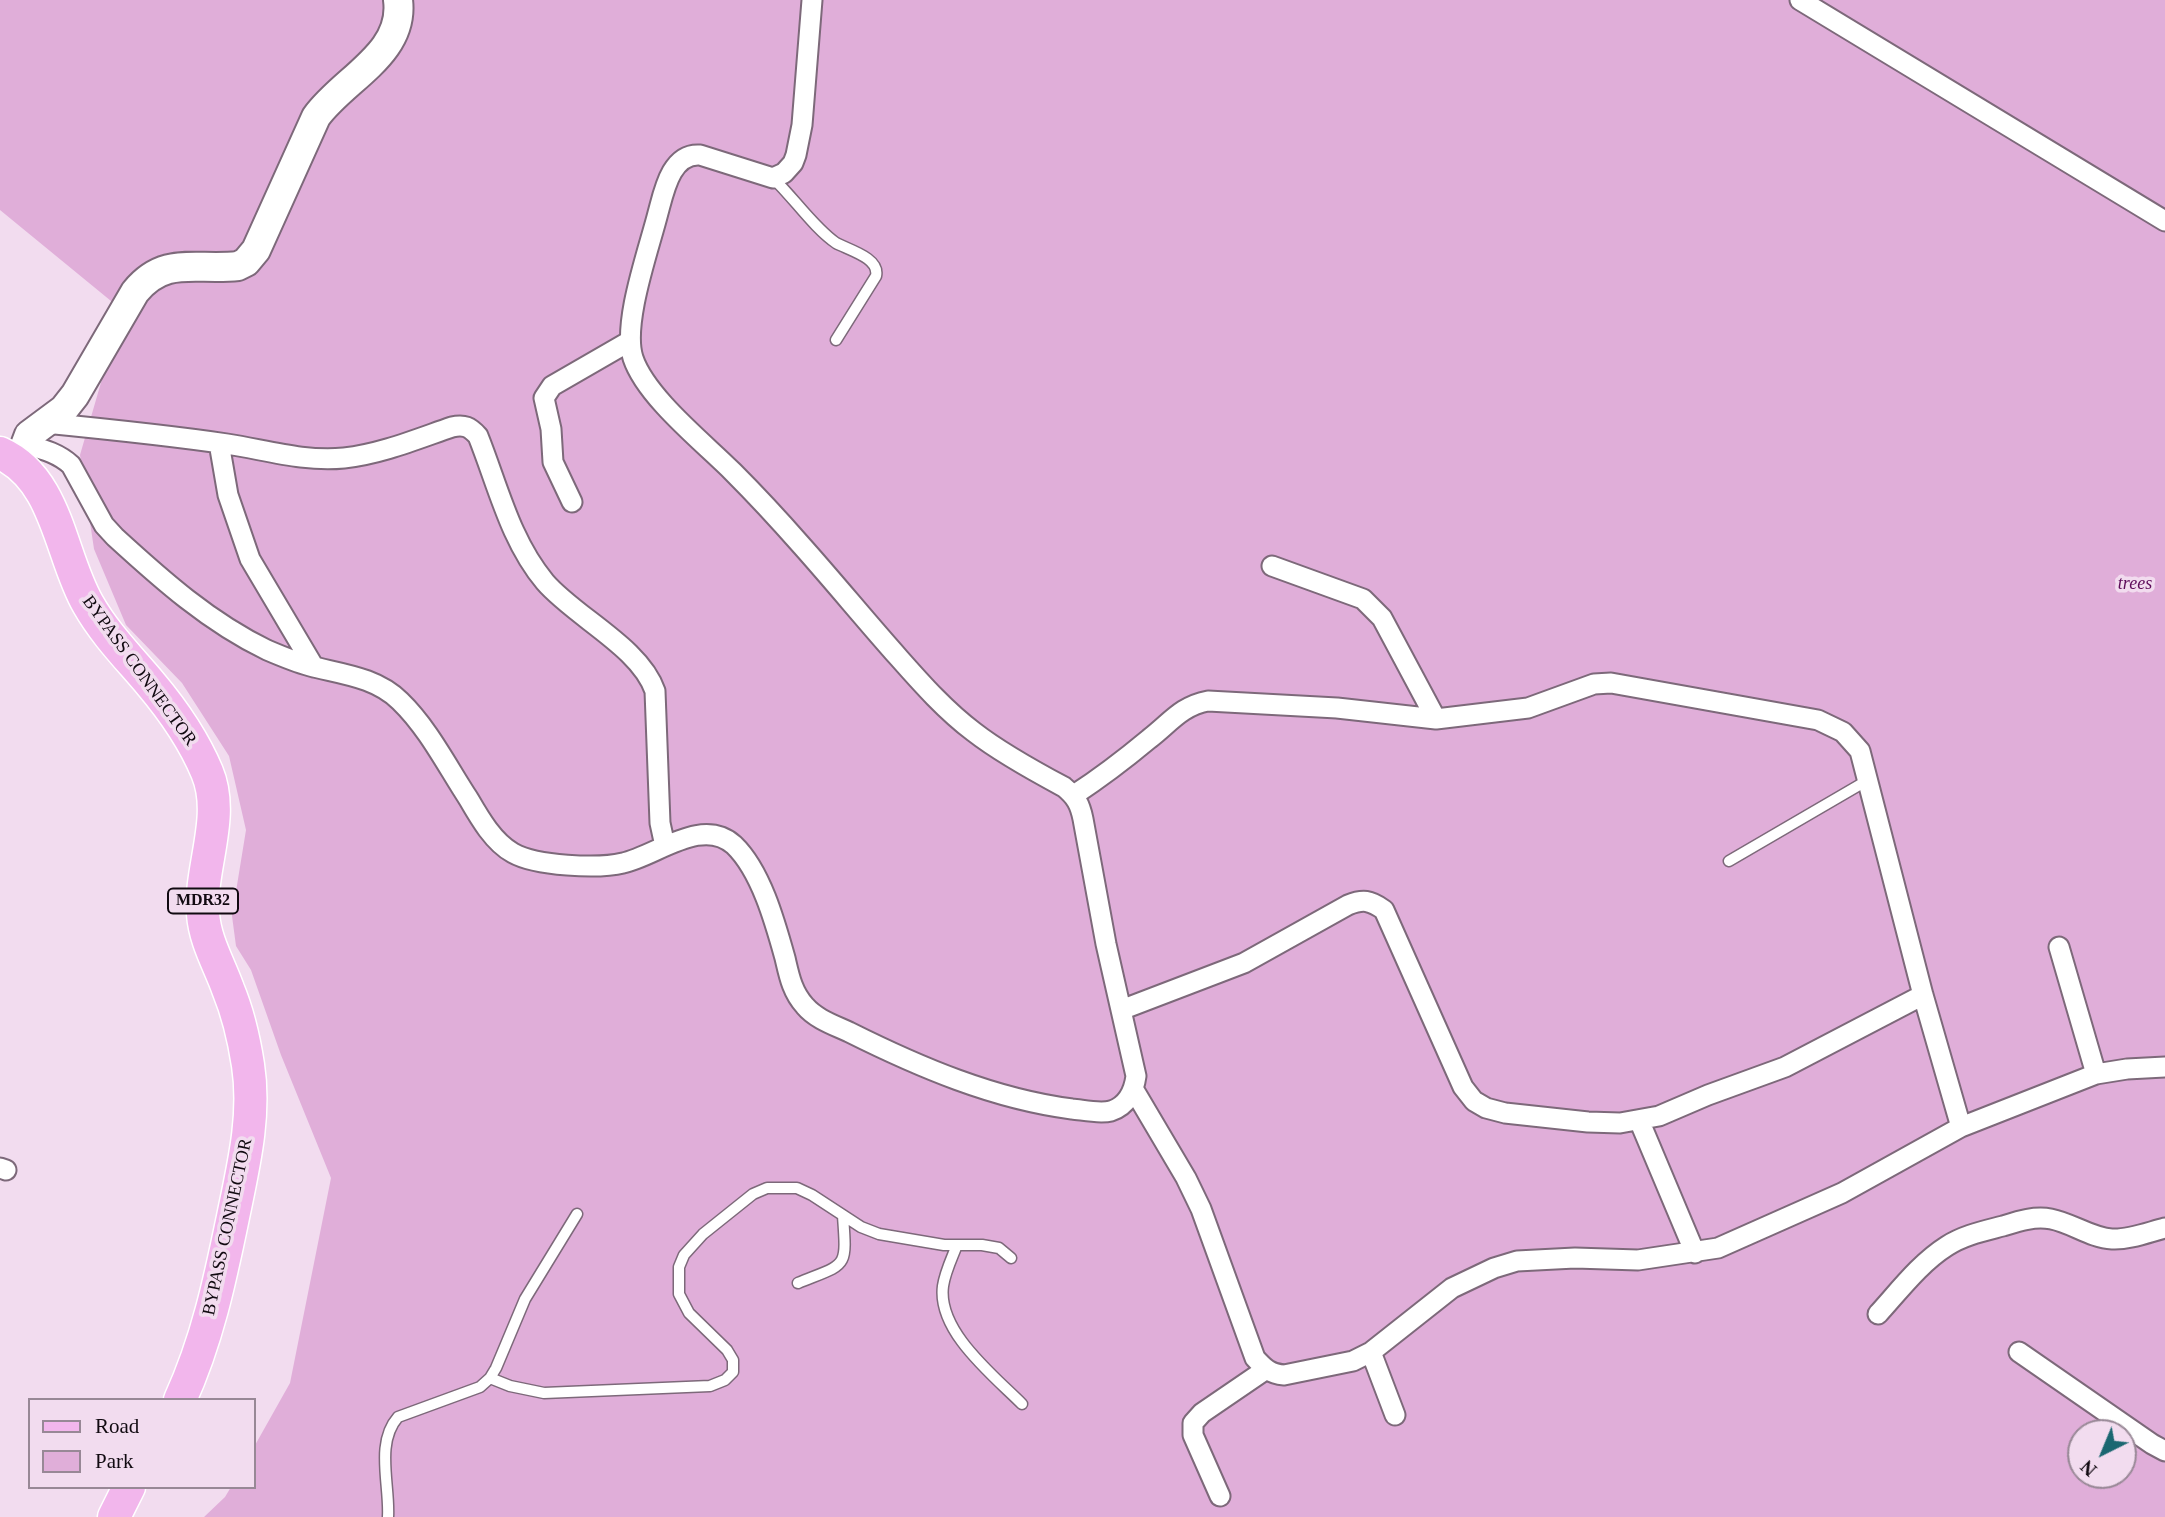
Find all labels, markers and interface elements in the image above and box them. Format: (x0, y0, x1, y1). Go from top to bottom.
park label: trees (2118, 573, 2152, 595)
street label: BYPASS CONNECTOR (77, 592, 201, 750)
road number: MDR32 (168, 888, 238, 914)
street label: BYPASS CONNECTOR (199, 1136, 257, 1318)
legend (28, 1398, 256, 1489)
text: Road (95, 1414, 139, 1438)
north arrow (2067, 1419, 2137, 1489)
text: Park (95, 1449, 134, 1473)
text: N (2077, 1456, 2101, 1481)

